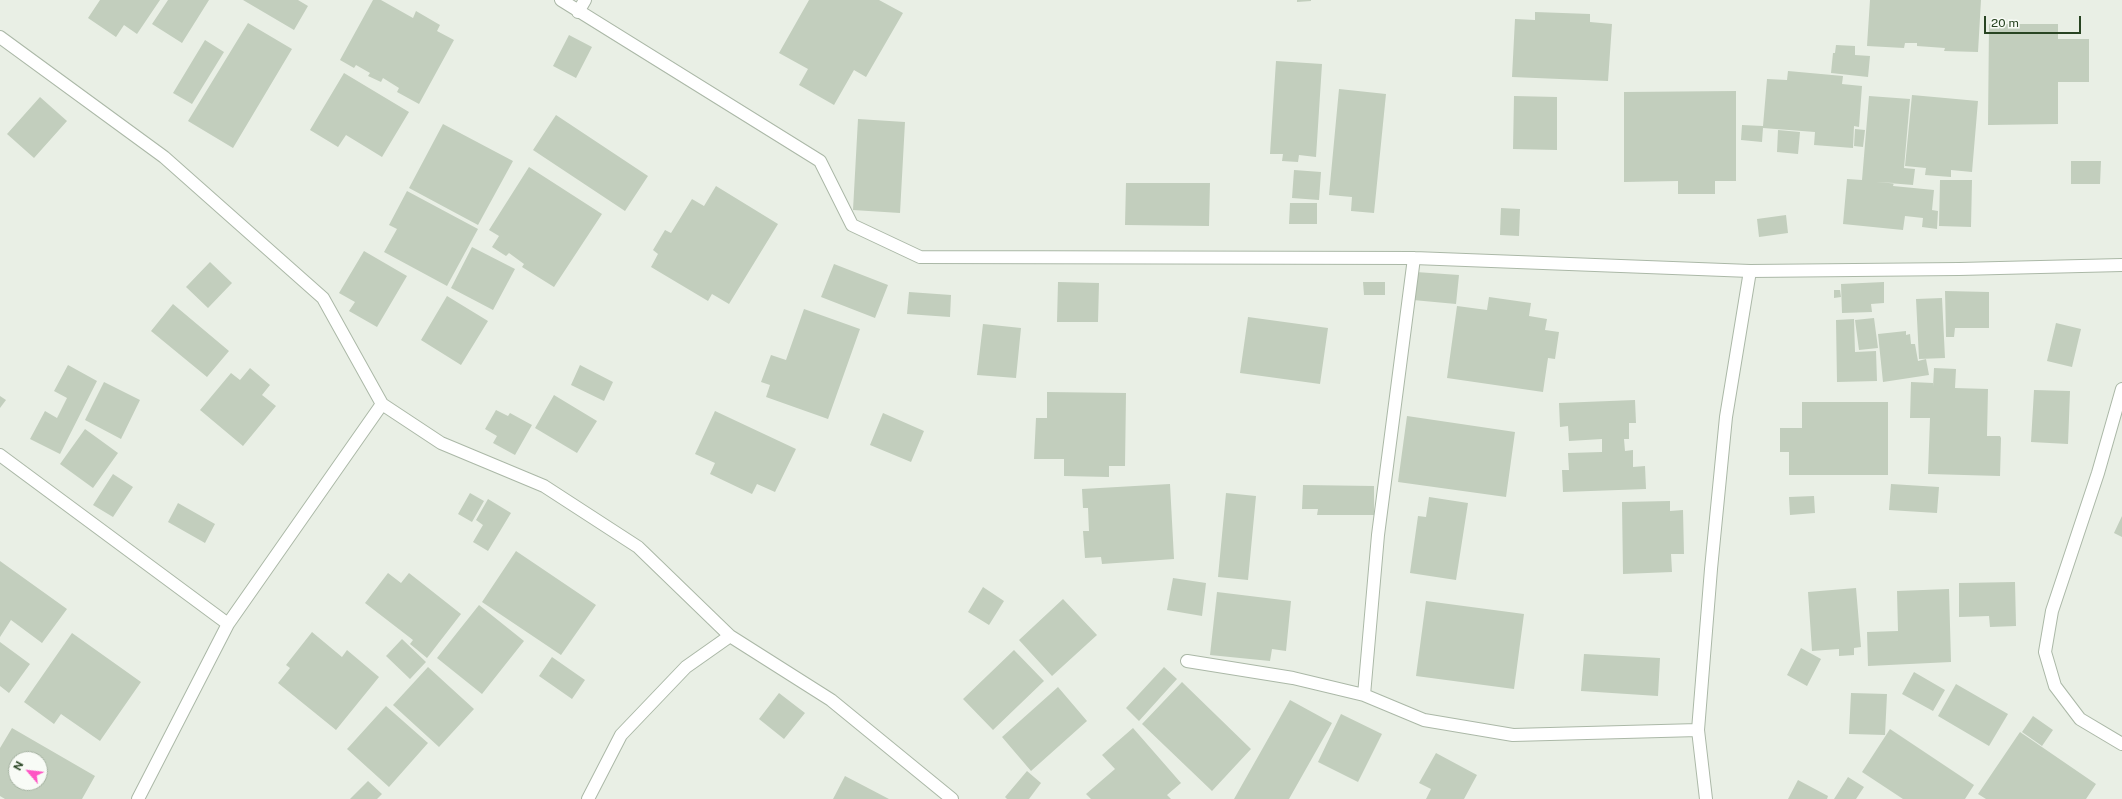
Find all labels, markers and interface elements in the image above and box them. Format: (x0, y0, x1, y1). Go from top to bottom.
scale bar (1986, 8, 2083, 34)
text: 20 m (1991, 16, 2019, 30)
north arrow (8, 751, 48, 791)
text: N (11, 759, 26, 772)

